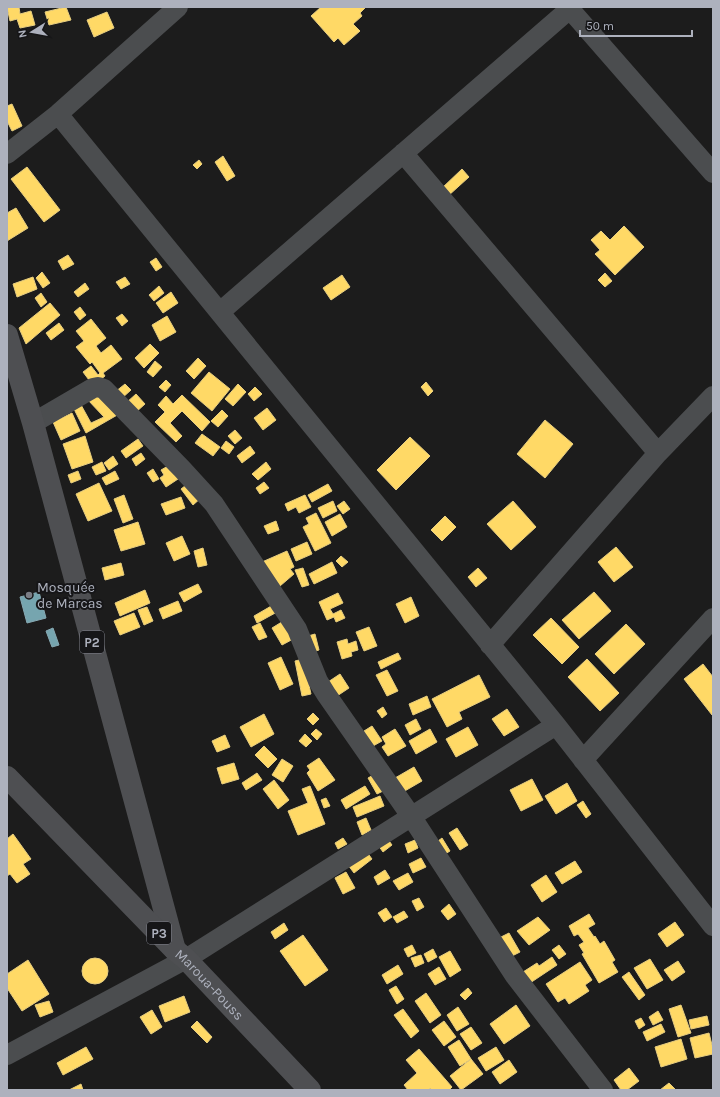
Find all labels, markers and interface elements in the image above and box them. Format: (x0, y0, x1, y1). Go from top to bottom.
north arrow (12, 12, 52, 52)
scale bar (580, 12, 692, 38)
text: 50 m (586, 19, 614, 33)
text: N (16, 29, 30, 39)
place label: Mosquée de Marcas (37, 579, 103, 612)
marker: Mosquée de Marcas (24, 590, 34, 600)
road number: P2 (80, 631, 104, 653)
road number: P3 (147, 922, 171, 944)
street label: Maroua-Pouss (172, 946, 247, 1024)

